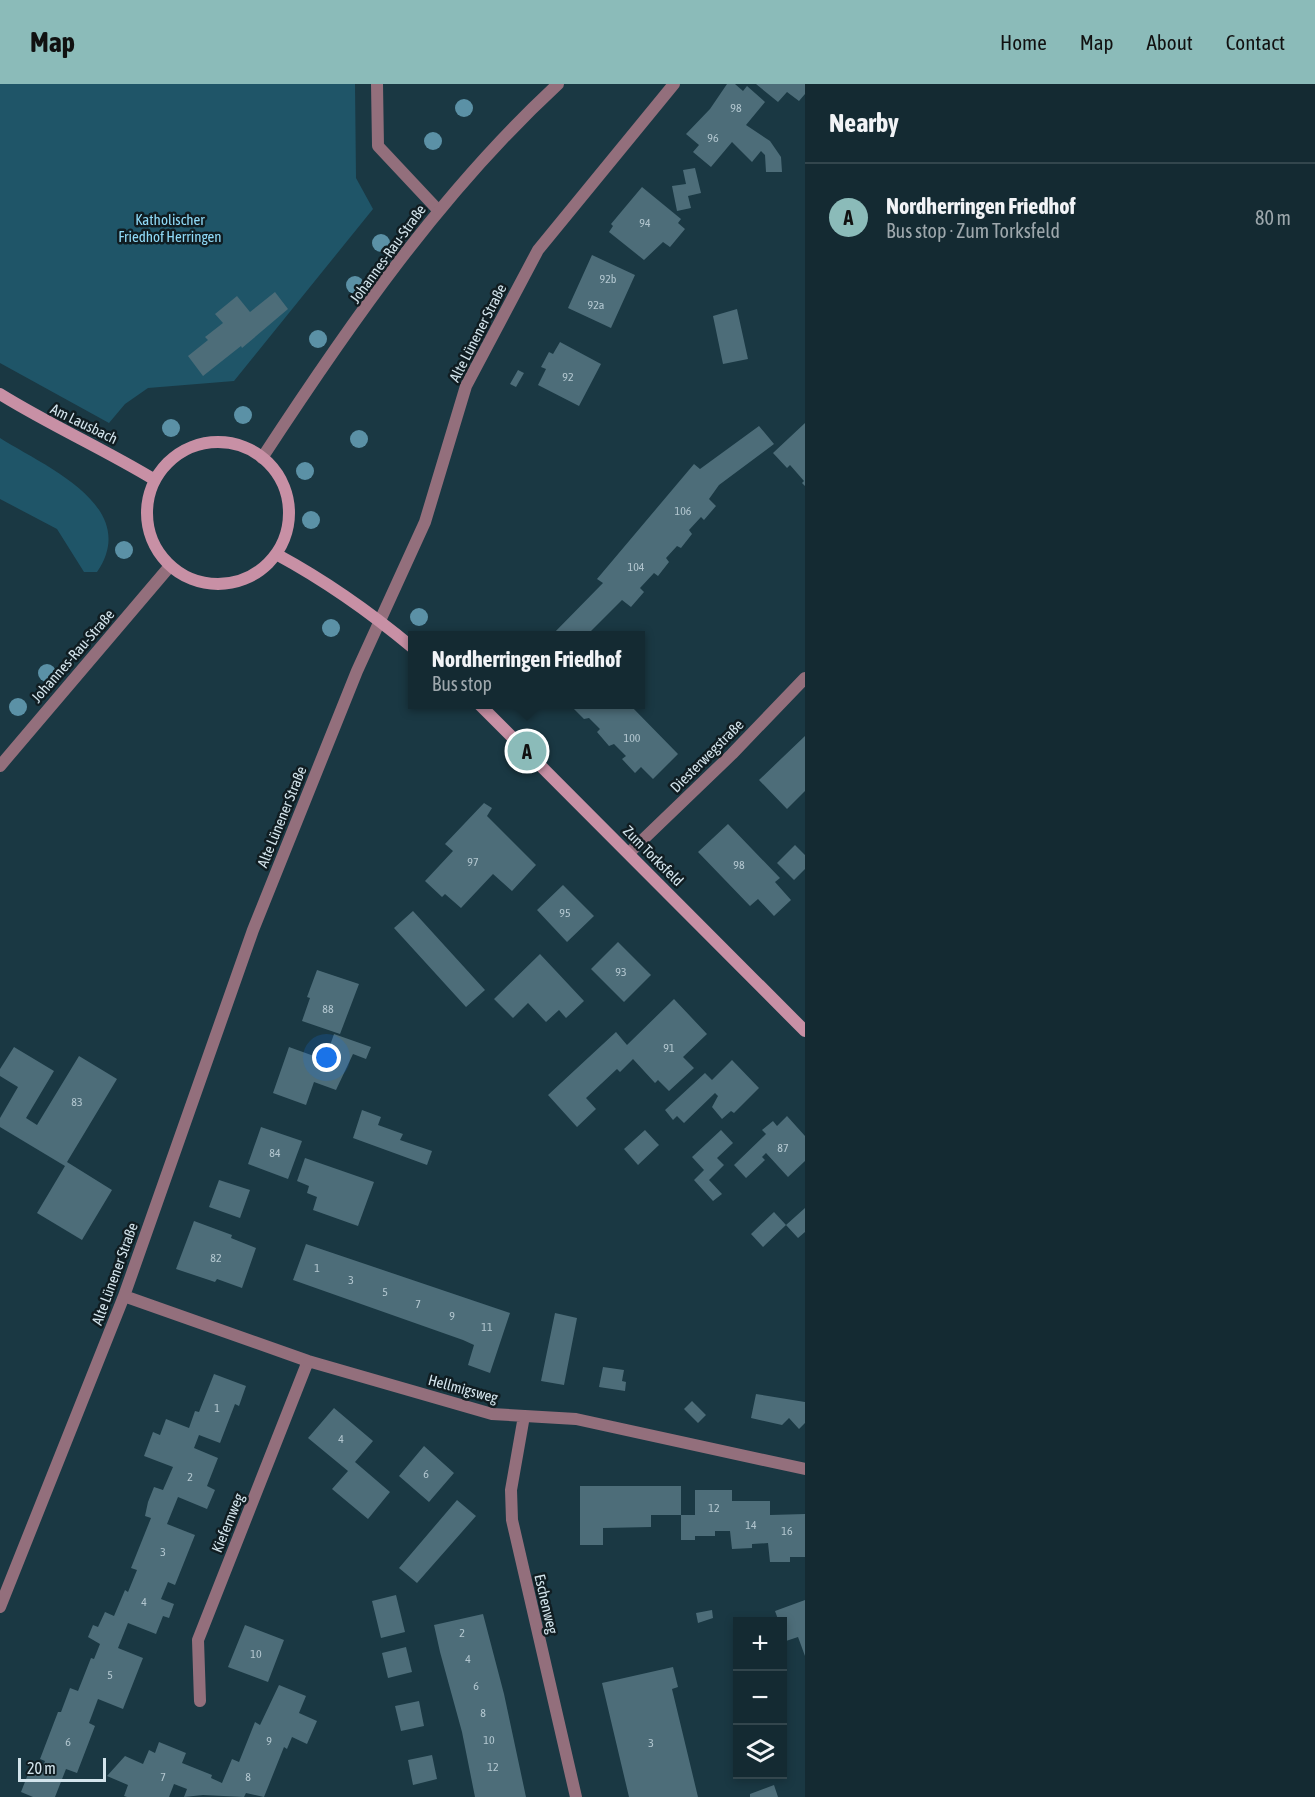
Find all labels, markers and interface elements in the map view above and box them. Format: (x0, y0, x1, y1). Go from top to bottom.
text: Map (30, 26, 75, 58)
text: Home (1000, 30, 1047, 54)
text: Map (1080, 30, 1114, 54)
text: About (1147, 30, 1193, 54)
text: Contact (1226, 30, 1285, 54)
house number: 98 (730, 101, 742, 115)
text: Nearby (829, 108, 899, 138)
house number: 96 (707, 131, 719, 145)
text: Nordherringen Friedhof (886, 193, 1076, 219)
street label: Johannes-Rau-Straße (346, 201, 429, 306)
text: A (844, 206, 853, 229)
text: 80 m (1255, 206, 1291, 229)
park label: Katholischer Friedhof Herringen (118, 211, 222, 245)
house number: 94 (639, 216, 651, 230)
text: Bus stop · Zum Torksfeld (886, 219, 1060, 242)
house number: 92b (600, 272, 617, 286)
street label: Alte Lünener Straße (446, 281, 510, 385)
house number: 92a (588, 298, 604, 312)
house number: 92 (562, 370, 574, 384)
street label: Am Lausbach (48, 400, 120, 447)
house number: 106 (675, 504, 692, 518)
house number: 104 (628, 560, 645, 574)
street label: Johannes-Rau-Straße (28, 606, 118, 706)
popup (408, 631, 645, 709)
text: Nordherringen Friedhof (432, 646, 621, 672)
text: Bus stop (432, 672, 492, 695)
street label: Diesterwegstraße (667, 716, 747, 796)
pin: A (508, 728, 546, 774)
house number: 100 (624, 731, 641, 745)
street label: Alte Lünener Straße (253, 764, 310, 870)
street label: Zum Torksfeld (620, 822, 687, 889)
house number: 97 (467, 855, 479, 869)
house number: 98 (733, 858, 745, 872)
house number: 95 (559, 906, 571, 920)
house number: 93 (615, 965, 627, 979)
house number: 88 (322, 1002, 334, 1016)
house number: 91 (663, 1041, 675, 1055)
your location (312, 1043, 341, 1072)
house number: 83 (71, 1095, 83, 1109)
house number: 87 (777, 1141, 789, 1155)
house number: 84 (269, 1146, 281, 1160)
street label: Alte Lünener Straße (88, 1220, 141, 1327)
house number: 82 (210, 1251, 222, 1265)
house number: 1 (314, 1261, 320, 1275)
house number: 3 (348, 1273, 354, 1287)
house number: 5 (382, 1285, 388, 1299)
house number: 7 (415, 1297, 421, 1311)
house number: 9 (449, 1309, 455, 1323)
house number: 11 (481, 1320, 493, 1334)
street label: Hellmigsweg (426, 1371, 500, 1406)
house number: 1 (214, 1401, 220, 1415)
house number: 4 (338, 1432, 344, 1446)
house number: 6 (423, 1467, 429, 1481)
house number: 2 (187, 1470, 193, 1484)
street label: Kiefernweg (208, 1490, 247, 1555)
house number: 12 (708, 1501, 720, 1515)
house number: 14 (745, 1518, 757, 1532)
house number: 16 (781, 1524, 793, 1538)
house number: 3 (160, 1545, 166, 1559)
street label: Eschenweg (531, 1572, 562, 1636)
house number: 4 (141, 1595, 147, 1609)
map controls (733, 1617, 787, 1779)
button: + (733, 1617, 787, 1671)
house number: 2 (459, 1626, 465, 1640)
house number: 10 (250, 1647, 262, 1661)
house number: 4 (465, 1652, 471, 1666)
house number: 5 (107, 1668, 113, 1682)
button: − (733, 1671, 787, 1725)
house number: 6 (473, 1679, 479, 1693)
house number: 8 (480, 1706, 486, 1720)
button: layers (733, 1725, 787, 1779)
house number: 10 (483, 1733, 495, 1747)
house number: 9 (266, 1734, 272, 1748)
house number: 6 (65, 1735, 71, 1749)
house number: 3 (648, 1736, 654, 1750)
scale bar (18, 1755, 106, 1782)
text: 20 m (27, 1759, 56, 1777)
house number: 12 (487, 1760, 499, 1774)
house number: 7 (160, 1770, 166, 1784)
house number: 8 (245, 1770, 251, 1784)

